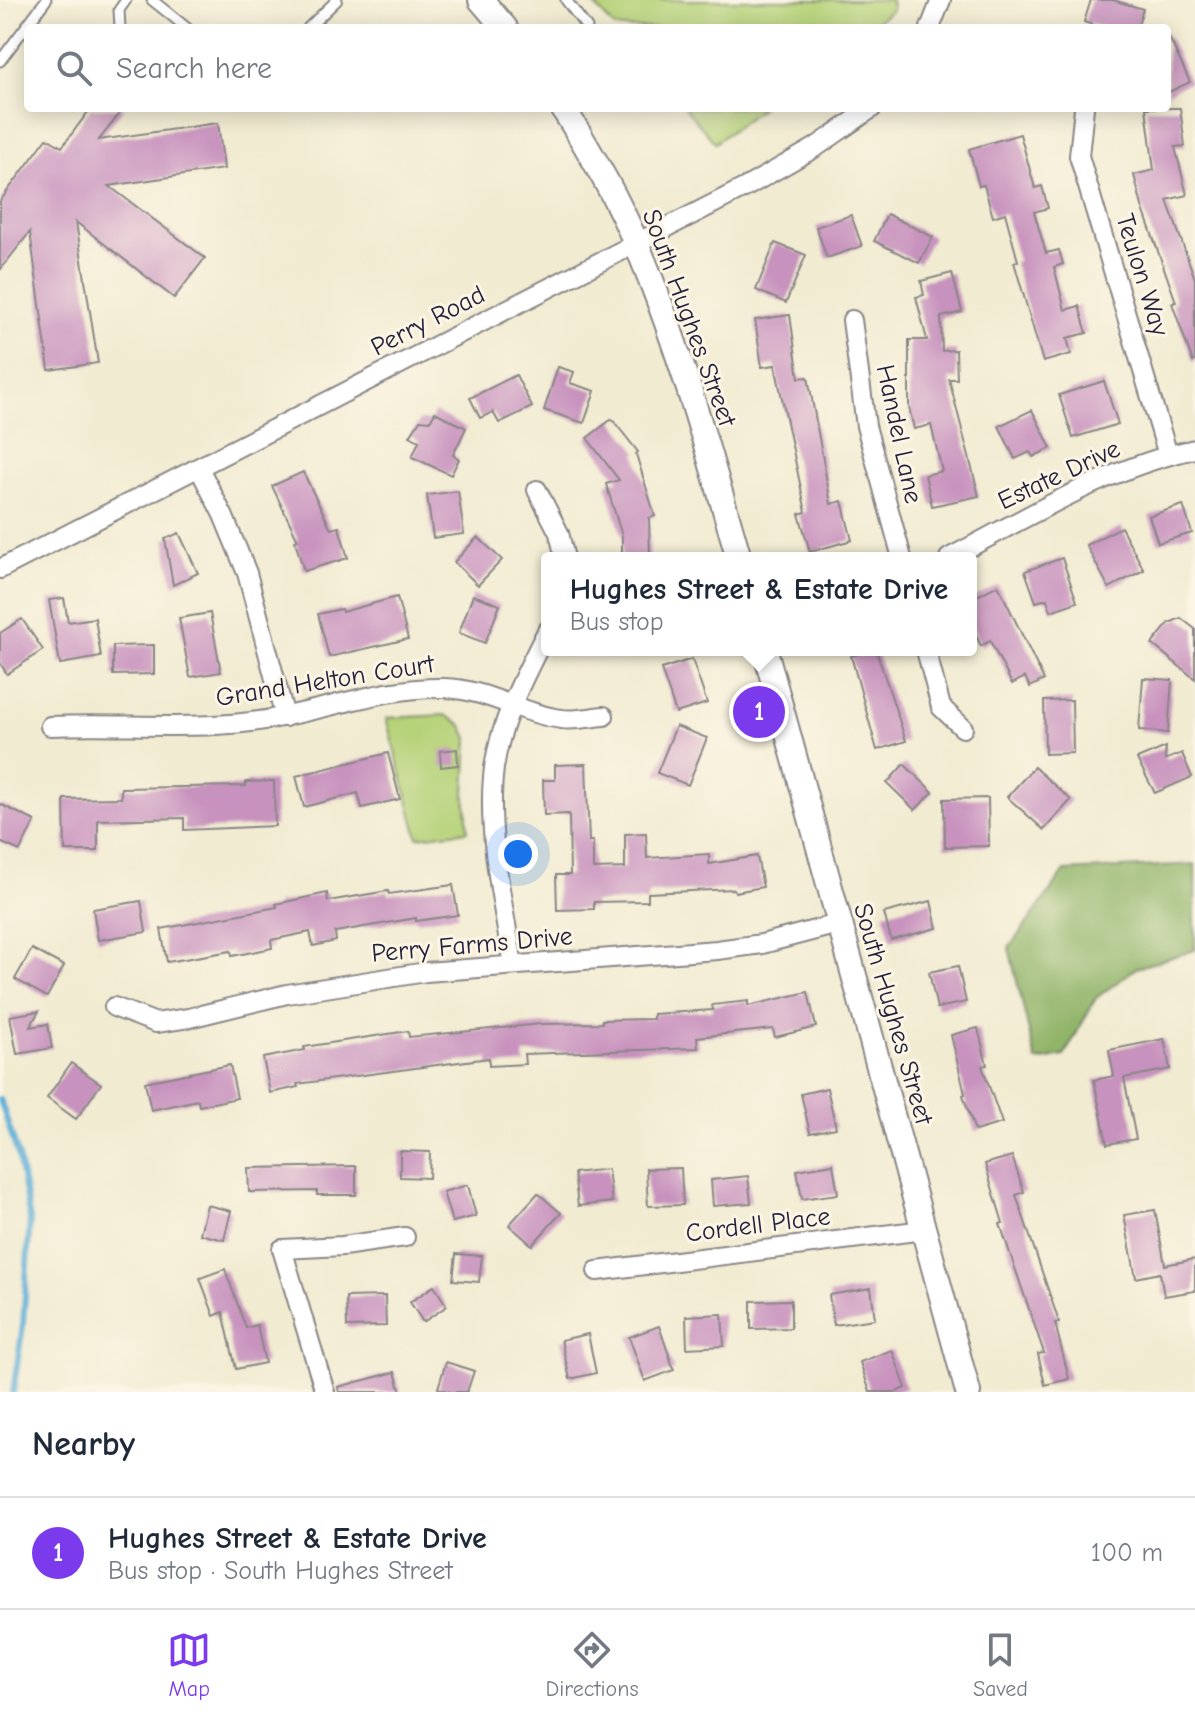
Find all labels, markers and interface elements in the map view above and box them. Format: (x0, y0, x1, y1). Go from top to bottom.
search box (24, 24, 1171, 112)
icon: search (52, 46, 96, 90)
text: Search here (116, 51, 272, 86)
street label: South Hughes Street (636, 205, 743, 432)
street label: Teulon Way (1109, 210, 1175, 340)
street label: Perry Road (366, 280, 490, 362)
street label: Handel Lane (870, 362, 928, 506)
street label: Estate Drive (993, 434, 1125, 516)
popup (541, 552, 977, 656)
text: Hughes Street & Estate Drive (570, 572, 948, 607)
text: Bus stop (570, 607, 664, 637)
street label: Grand Helton Court (214, 649, 438, 713)
pin: 1 (733, 682, 785, 742)
your location (498, 834, 538, 874)
street label: South Hughes Street (847, 900, 939, 1130)
street label: Perry Farms Drive (370, 921, 574, 969)
street label: Cordell Place (684, 1201, 832, 1249)
text: Nearby (32, 1424, 135, 1464)
text: Hughes Street & Estate Drive (108, 1521, 487, 1556)
text: 1 (53, 1538, 63, 1568)
text: 100 m (1091, 1538, 1163, 1568)
text: Bus stop · South Hughes Street (108, 1556, 453, 1586)
tab: Map (167, 1628, 211, 1702)
tab: Directions (546, 1628, 639, 1702)
tab: Saved (973, 1628, 1028, 1702)

